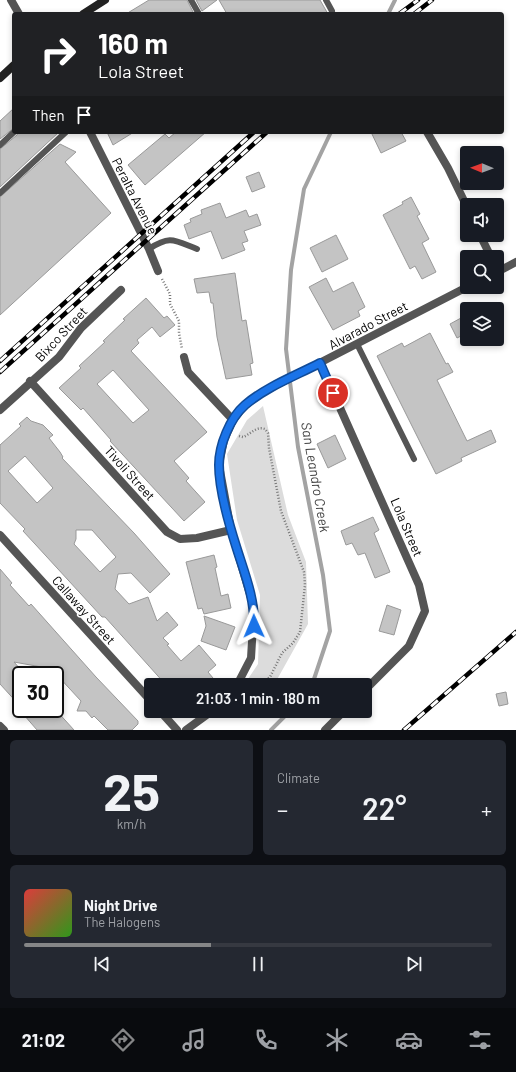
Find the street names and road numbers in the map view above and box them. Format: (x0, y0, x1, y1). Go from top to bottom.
street label: Peralta Avenue (109, 155, 161, 237)
street label: Alvarado Street (326, 297, 410, 353)
street label: Bixco Street (32, 303, 90, 365)
street label: Tivoli Street (101, 442, 159, 504)
street label: Lola Street (387, 495, 427, 559)
street label: Callaway Street (49, 572, 119, 648)

